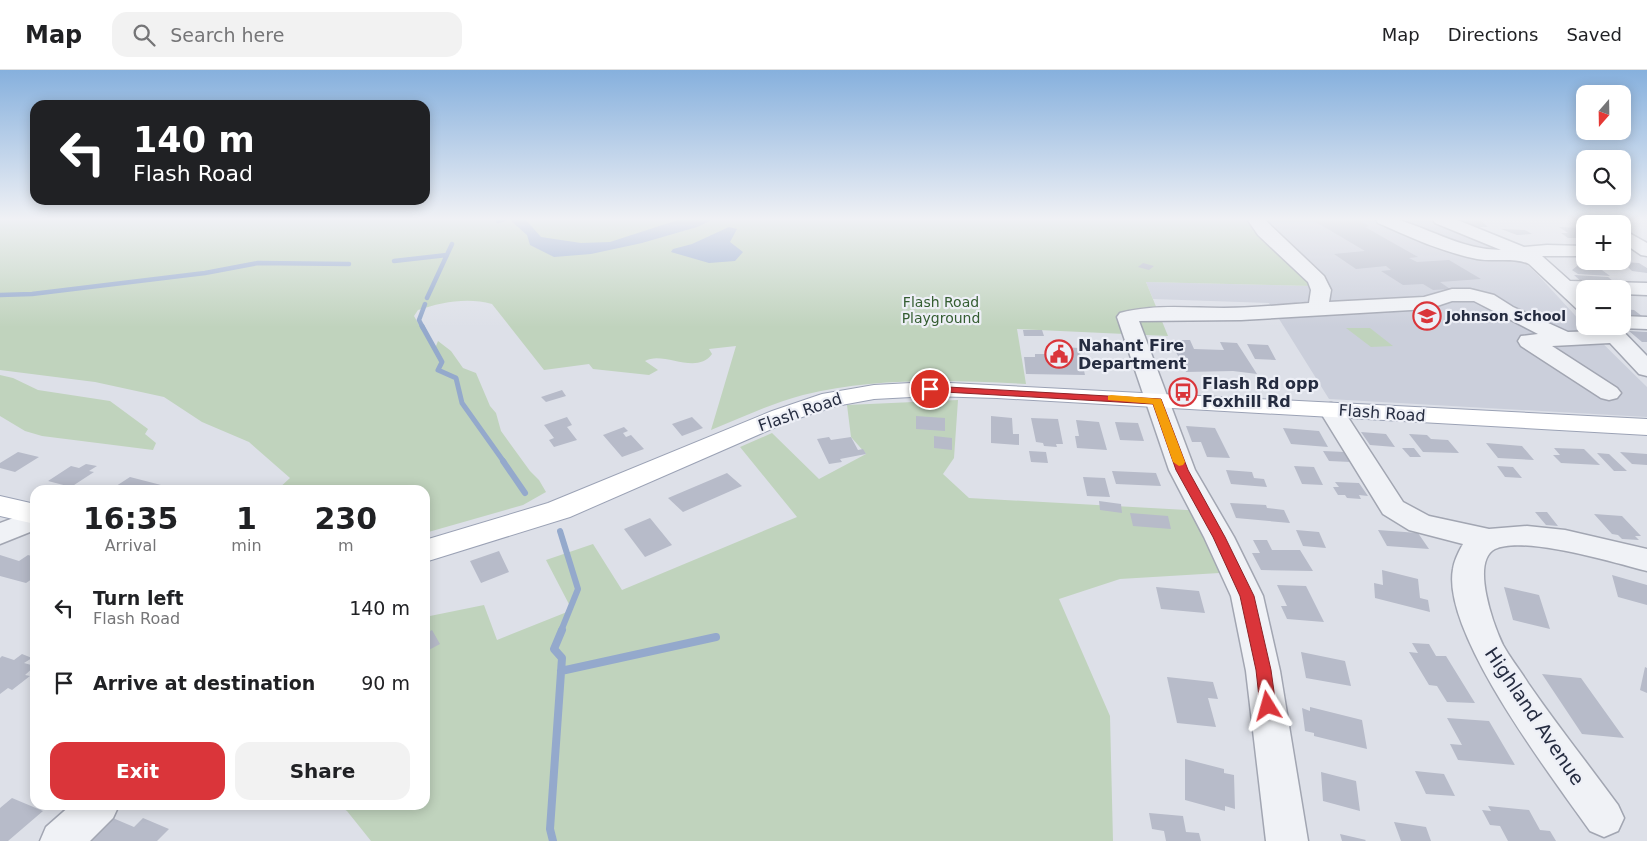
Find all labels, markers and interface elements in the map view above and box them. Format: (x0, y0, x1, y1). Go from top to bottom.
search box (112, 12, 462, 57)
text: Map (25, 21, 82, 49)
icon: search (130, 21, 158, 49)
text: Search here (170, 24, 284, 46)
text: Map (1382, 24, 1420, 45)
text: Directions (1448, 24, 1538, 45)
text: Saved (1566, 24, 1622, 45)
north arrow (1576, 85, 1631, 140)
map controls (1576, 85, 1631, 335)
icon: left (50, 120, 115, 185)
text: 140 m (133, 120, 255, 160)
button: search (1576, 150, 1631, 205)
text: Flash Road (133, 161, 253, 186)
button: + (1576, 215, 1631, 270)
button: − (1576, 280, 1631, 335)
park label: Flash Road Playground (902, 294, 980, 326)
school or university icon: Johnson School (1412, 301, 1442, 331)
place label: Johnson School (1445, 308, 1566, 324)
place label: Nahant Fire Department (1078, 336, 1187, 373)
public building icon: Nahant Fire Department (1044, 339, 1074, 369)
pin (909, 368, 951, 410)
place label: Flash Rd opp Foxhill Rd (1202, 374, 1319, 411)
icon: arrive (916, 375, 944, 403)
bus stop icon: Flash Rd opp Foxhill Rd (1168, 377, 1198, 407)
street label: Flash Road (756, 389, 844, 435)
street label: Flash Road (1338, 400, 1426, 426)
text: 16:35 (83, 501, 178, 536)
text: 1 (236, 501, 257, 536)
text: 230 (314, 501, 377, 536)
text: Arrival (105, 536, 157, 555)
text: min (231, 536, 262, 555)
text: m (338, 536, 354, 555)
text: Turn left (93, 587, 184, 609)
icon: left (50, 594, 78, 622)
text: 140 m (349, 597, 410, 619)
text: Flash Road (93, 609, 180, 628)
street label: Highland Avenue (1481, 643, 1589, 789)
icon: arrive (50, 669, 78, 697)
text: Arrive at destination (93, 672, 315, 694)
text: 90 m (361, 672, 410, 694)
position arrow (1241, 679, 1293, 731)
button: Exit (50, 742, 225, 800)
button: Share (235, 742, 410, 800)

